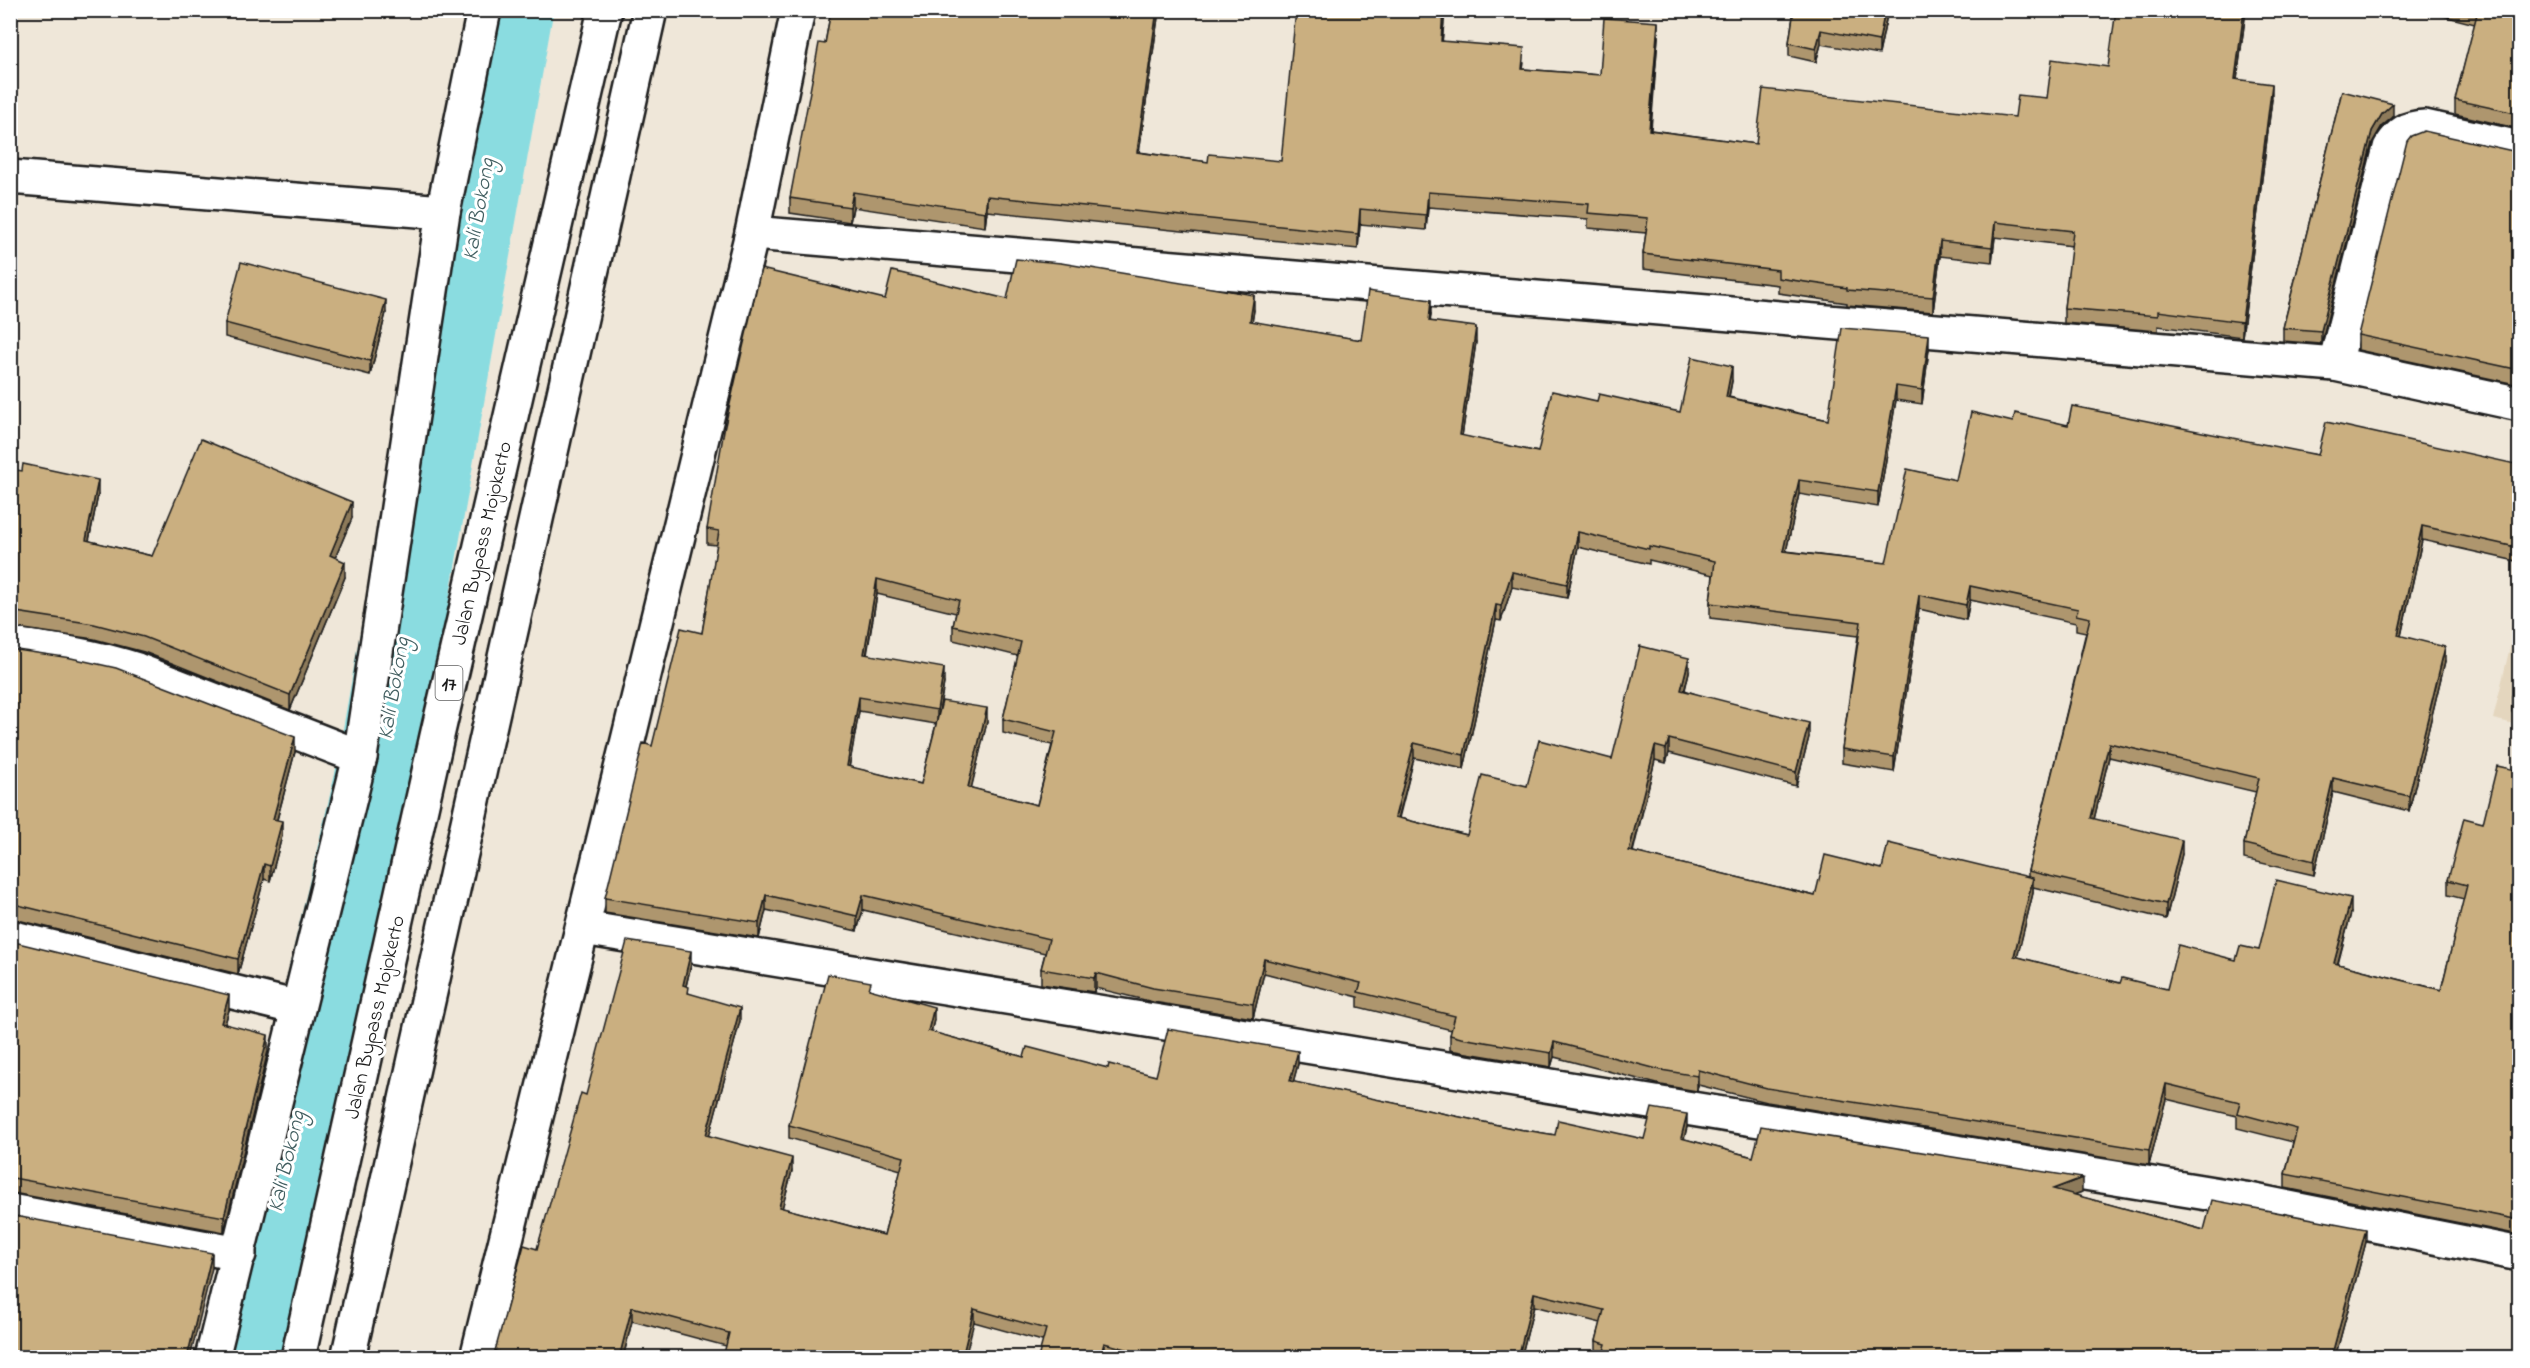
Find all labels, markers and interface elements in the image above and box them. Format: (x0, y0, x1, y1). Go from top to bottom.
water label: Kali Bokong (455, 155, 505, 263)
street label: Jalan Bypass Mojokerto (445, 439, 523, 649)
water label: Kali Bokong (370, 634, 420, 742)
road number: 17 (436, 666, 462, 700)
street label: Jalan Bypass Mojokerto (338, 913, 416, 1123)
water label: Kali Bokong (261, 1107, 315, 1216)

